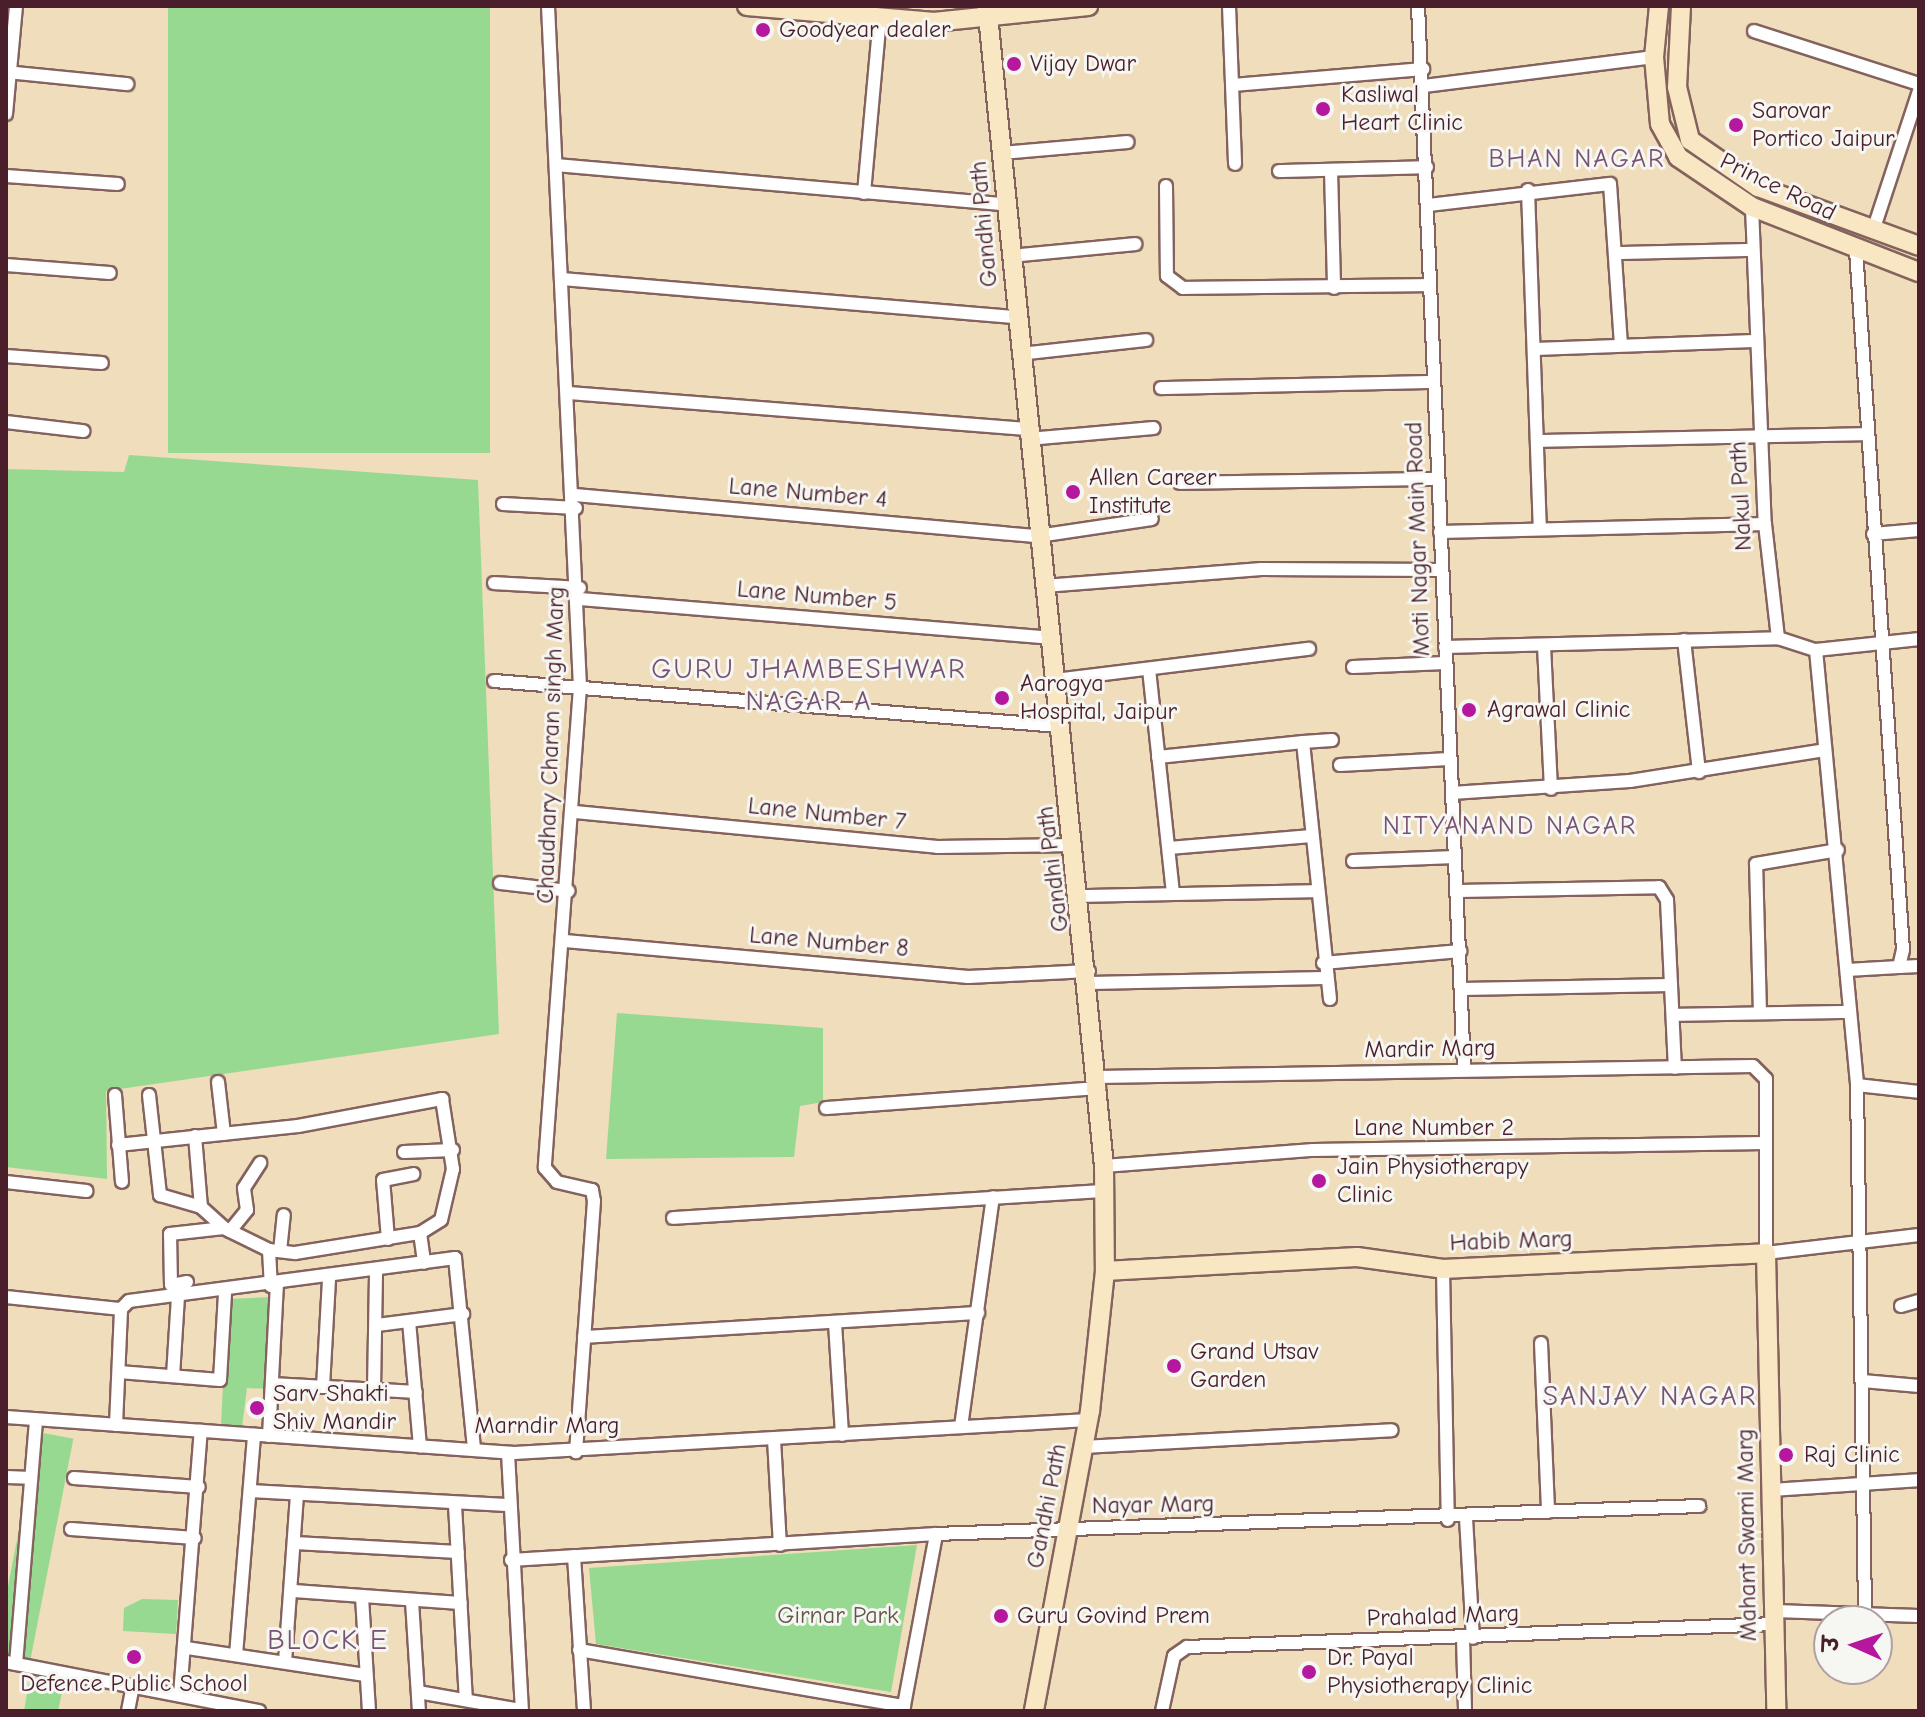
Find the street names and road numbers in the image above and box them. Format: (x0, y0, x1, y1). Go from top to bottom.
street label: Prince Road (1715, 147, 1841, 227)
street label: Gandhi Path (964, 160, 1004, 288)
street label: Moti Nagar Main Road (1400, 421, 1436, 657)
street label: Nakul Path (1724, 440, 1758, 552)
street label: Lane Number 4 (727, 472, 889, 514)
street label: Lane Number 5 (736, 575, 898, 617)
street label: Chaudhary Charan singh Marg (531, 586, 571, 904)
street label: Lane Number 7 (746, 791, 908, 837)
street label: Gandhi Path (1031, 805, 1075, 933)
street label: Lane Number 8 (748, 921, 910, 963)
street label: Mardir Marg (1364, 1033, 1496, 1065)
street label: Lane Number 2 (1354, 1114, 1514, 1142)
street label: Habib Marg (1449, 1224, 1573, 1258)
street label: Marndir Marg (474, 1412, 620, 1440)
street label: Mahant Swami Marg (1731, 1428, 1763, 1642)
street label: Gandhi Path (1021, 1441, 1073, 1571)
street label: Nayar Marg (1092, 1490, 1214, 1520)
street label: Prahalad Marg (1366, 1599, 1520, 1633)

